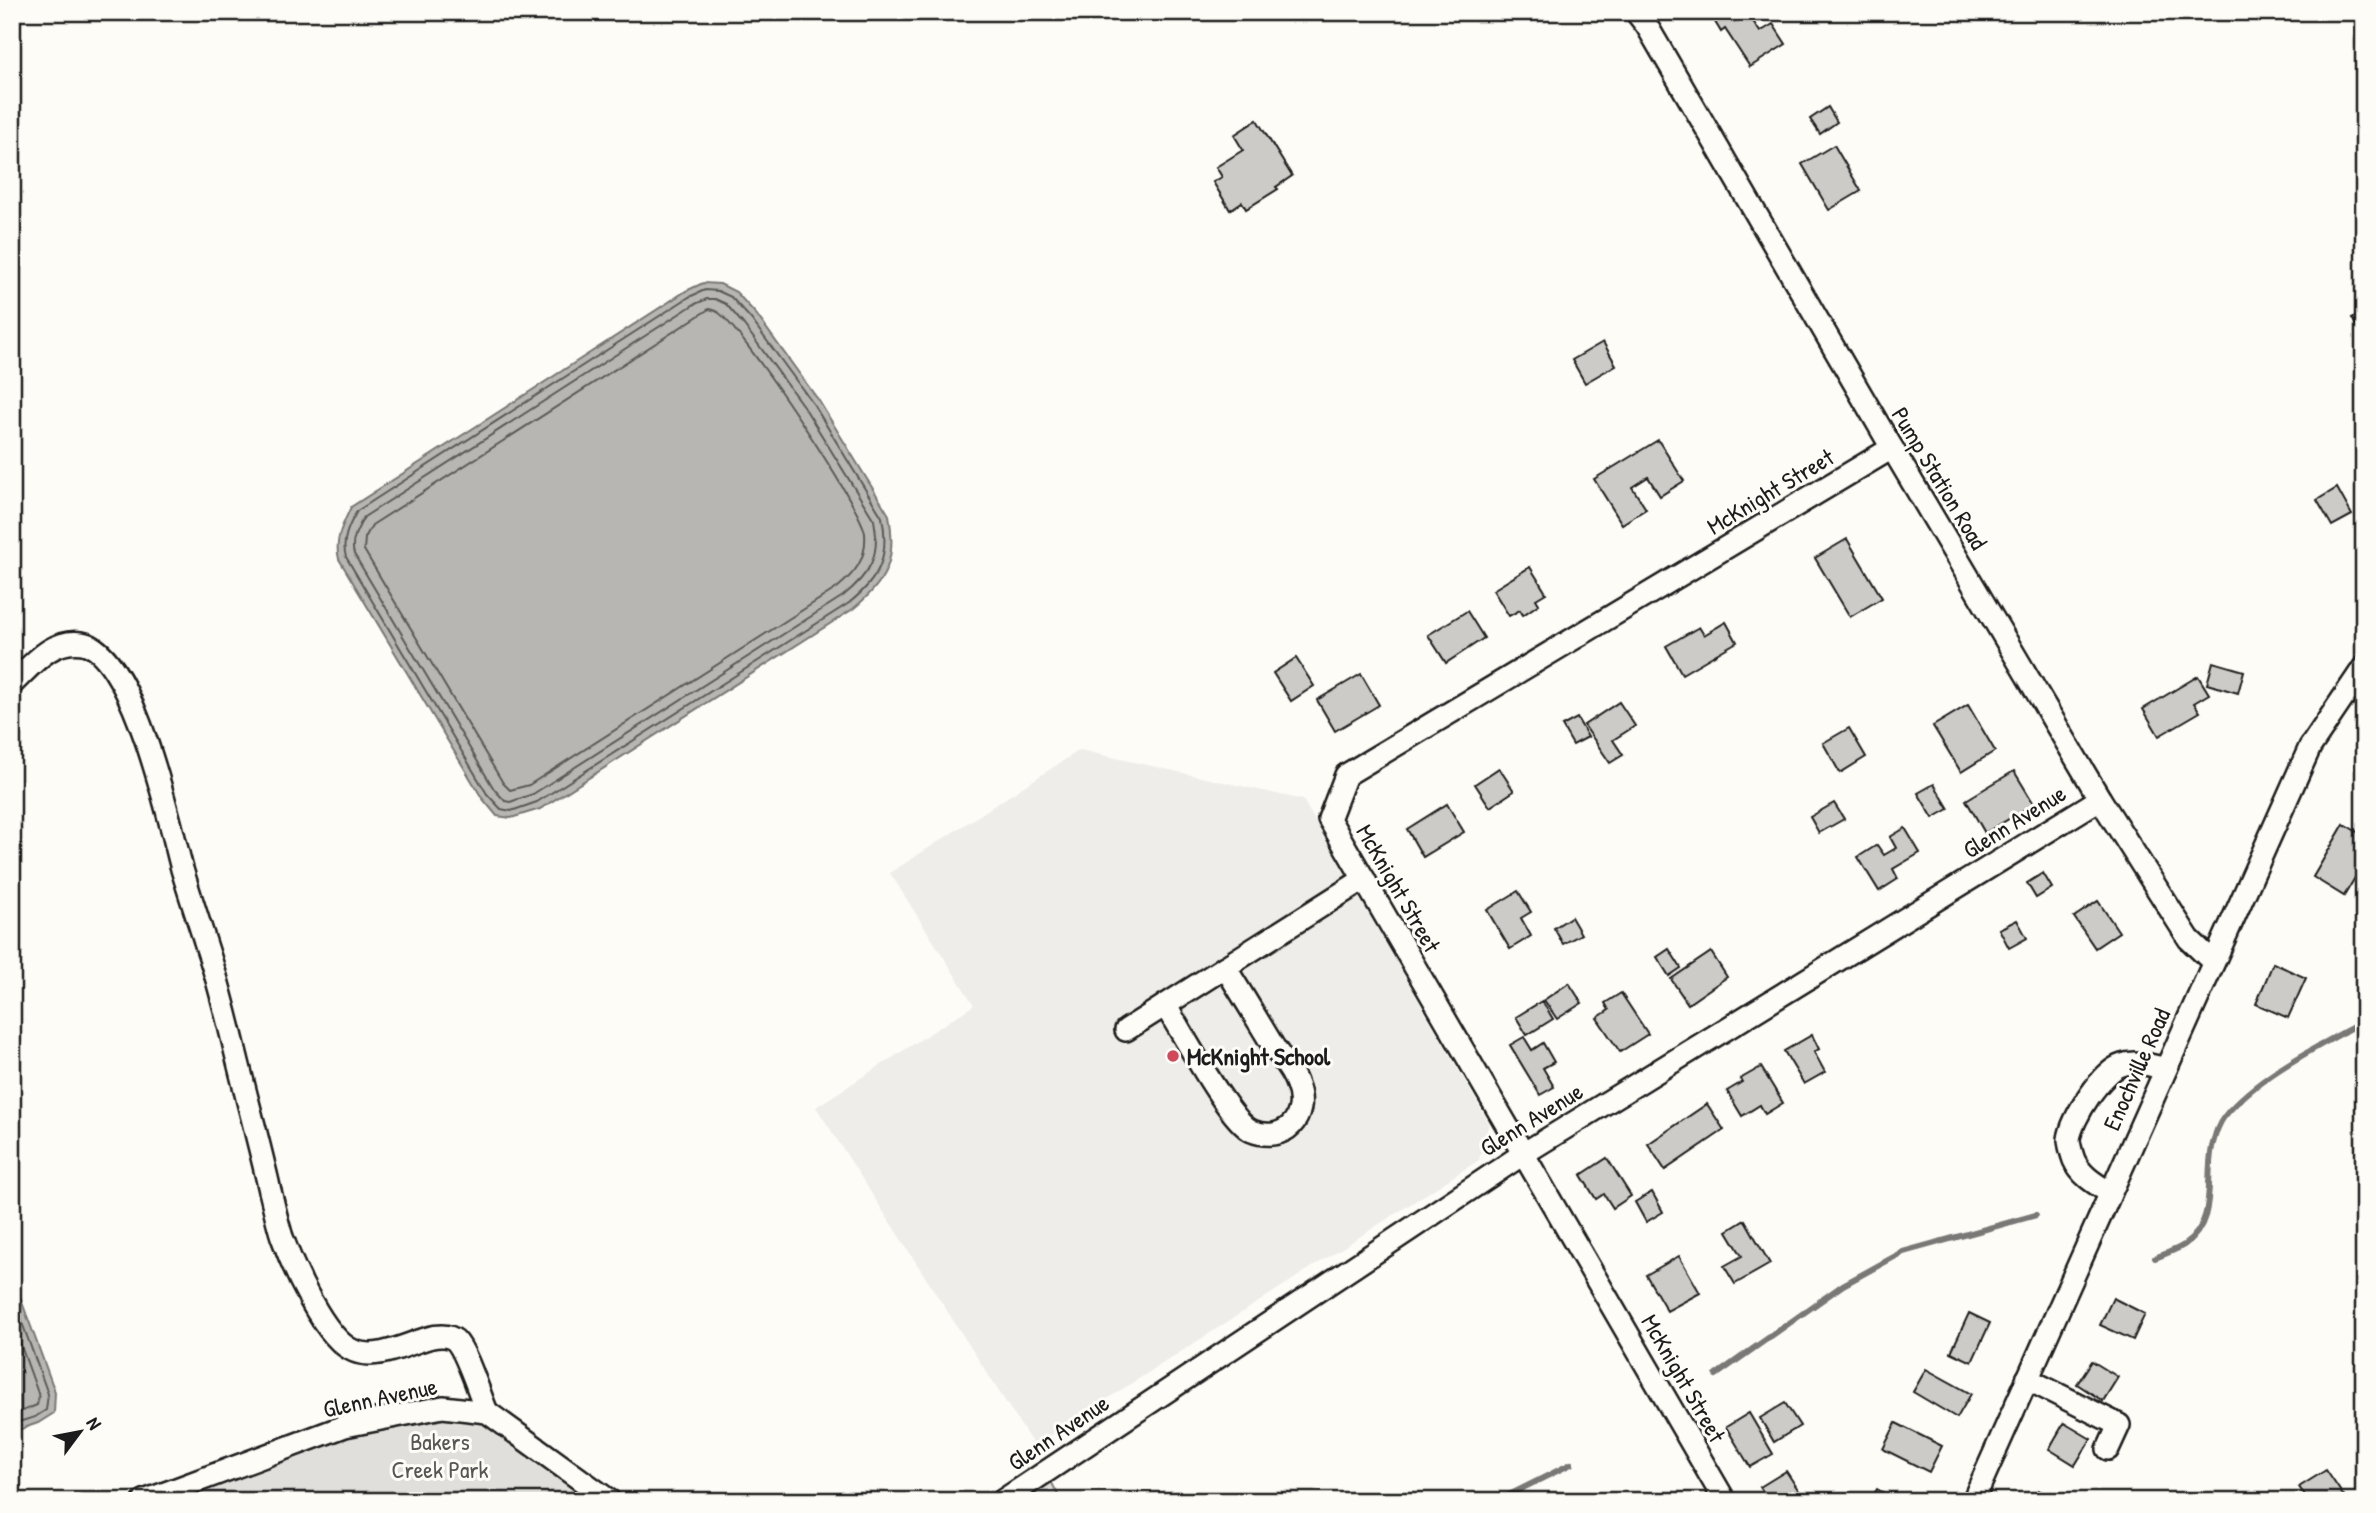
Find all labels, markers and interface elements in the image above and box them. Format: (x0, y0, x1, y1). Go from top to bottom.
street label: Pump Station Road (1885, 401, 1995, 555)
street label: McKnight Street (1701, 440, 1840, 541)
street label: Glenn Avenue (1957, 777, 2072, 865)
street label: McKnight Street (1349, 818, 1449, 958)
street label: Enochville Road (2095, 1003, 2177, 1135)
place label: McKnight School (1187, 1040, 1331, 1073)
marker: McKnight School (1165, 1048, 1181, 1064)
street label: Glenn Avenue (1474, 1075, 1589, 1163)
street label: McKnight Street (1634, 1308, 1734, 1448)
street label: Glenn Avenue (320, 1369, 440, 1425)
street label: Glenn Avenue (1001, 1386, 1115, 1478)
north arrow (46, 1398, 116, 1468)
text: N (81, 1412, 108, 1434)
park label: Bakers Creek Park (391, 1425, 489, 1485)

